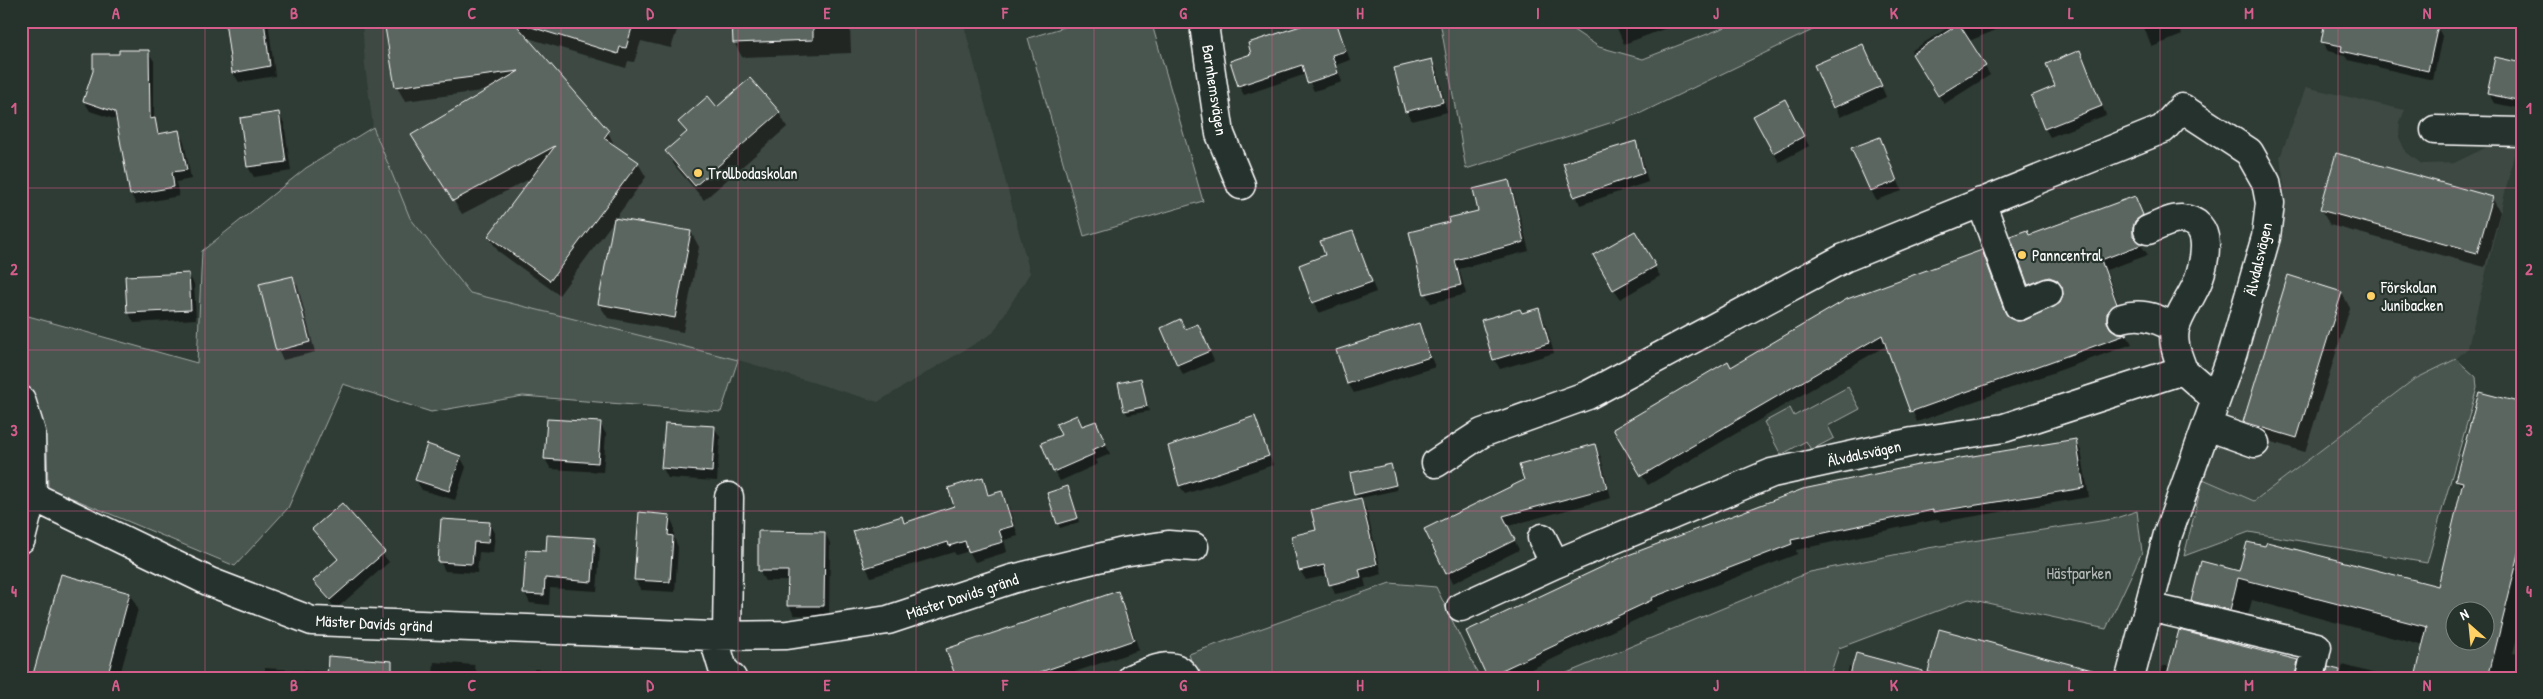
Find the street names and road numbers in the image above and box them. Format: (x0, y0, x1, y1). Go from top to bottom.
street label: Barnhemsvägen (1197, 43, 1233, 137)
street label: Älvdalsvägen (2239, 220, 2277, 298)
street label: Älvdalsvägen (1825, 434, 1903, 472)
street label: Mäster Davids gränd (903, 568, 1021, 624)
street label: Mäster Davids gränd (315, 609, 433, 637)

